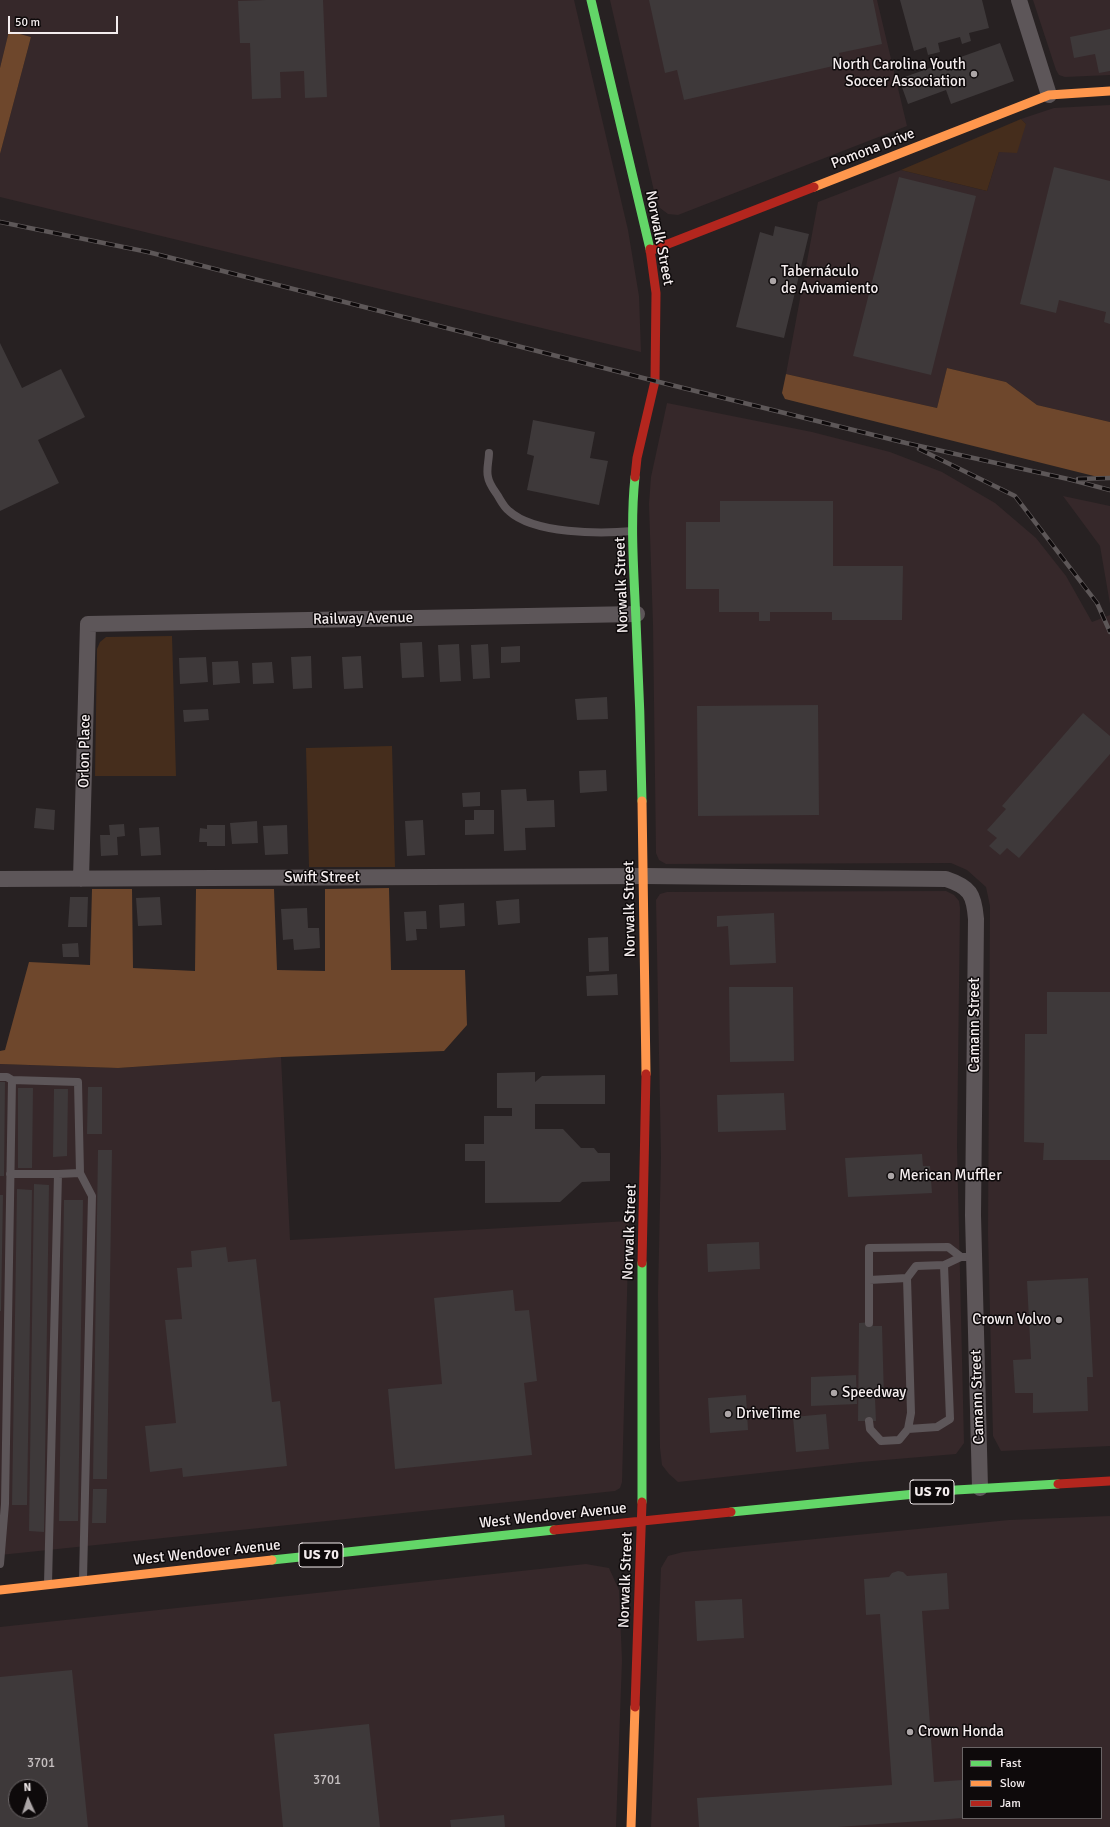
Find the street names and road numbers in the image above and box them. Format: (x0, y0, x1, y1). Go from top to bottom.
street label: Pomona Drive (829, 125, 917, 173)
street label: Norwalk Street (641, 189, 677, 287)
street label: Norwalk Street (611, 536, 633, 634)
street label: Railway Avenue (313, 609, 413, 629)
street label: Orlon Place (75, 714, 95, 788)
street label: Norwalk Street (620, 861, 640, 957)
street label: Swift Street (284, 869, 360, 887)
street label: Camann Street (966, 978, 984, 1072)
street label: Norwalk Street (619, 1183, 641, 1281)
street label: Camann Street (967, 1349, 989, 1445)
road number: US 70 (910, 1480, 954, 1504)
street label: West Wendover Avenue (478, 1499, 628, 1533)
street label: Norwalk Street (615, 1531, 637, 1629)
street label: West Wendover Avenue (132, 1536, 282, 1570)
road number: US 70 (299, 1543, 343, 1567)

